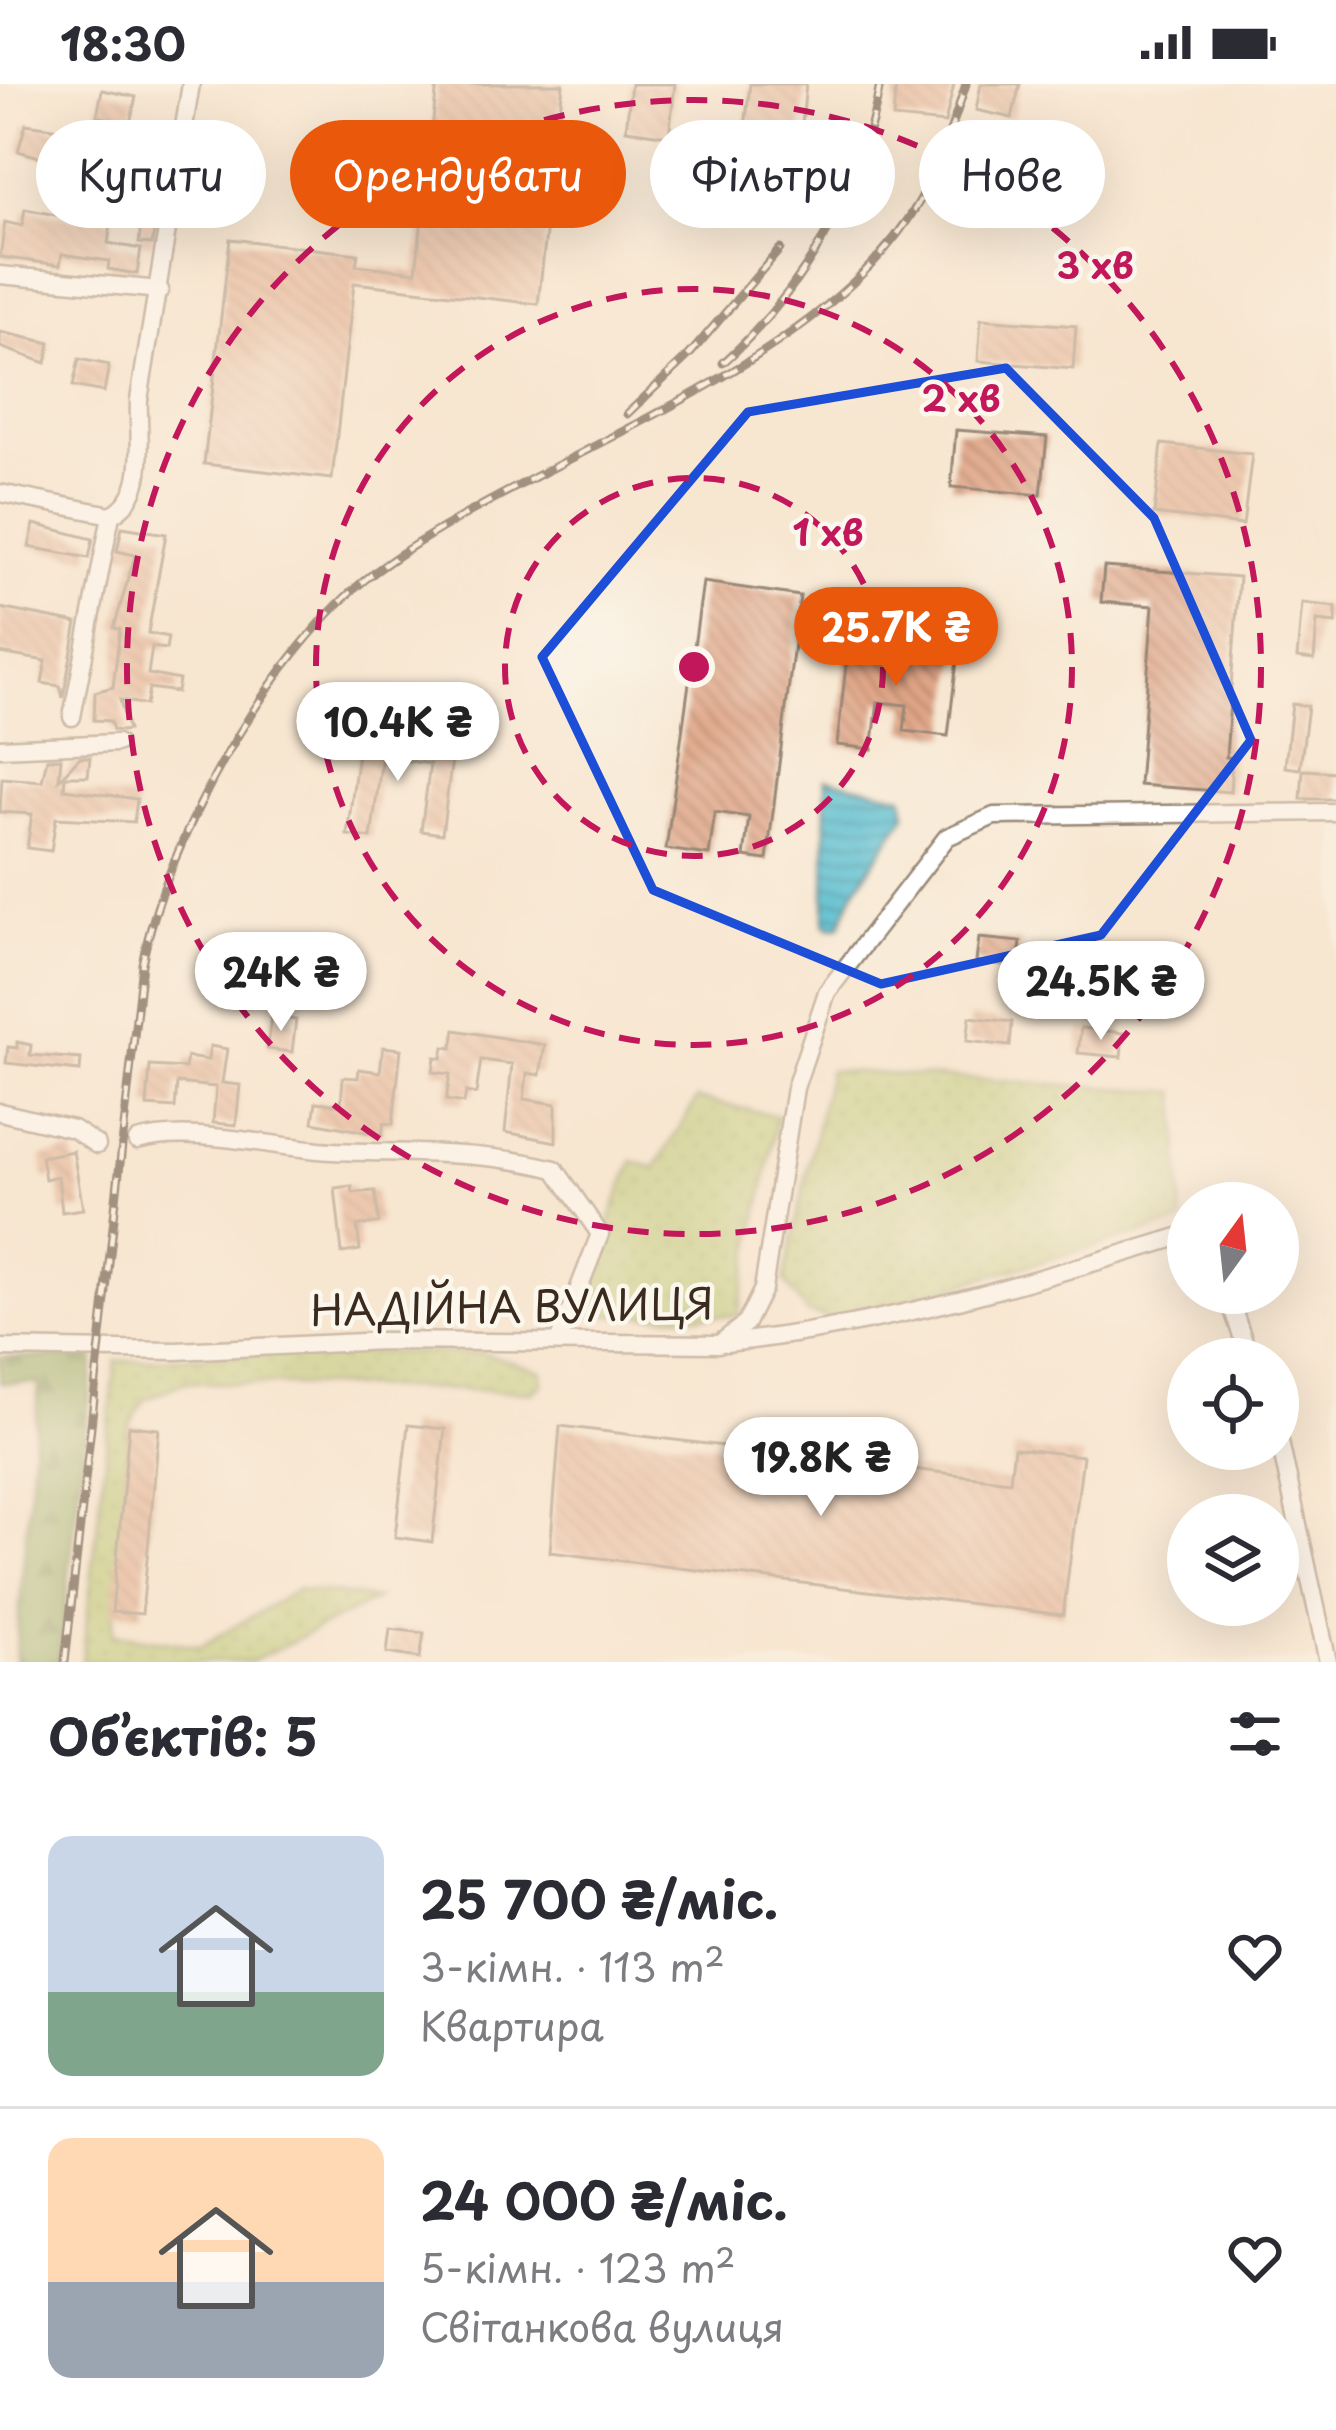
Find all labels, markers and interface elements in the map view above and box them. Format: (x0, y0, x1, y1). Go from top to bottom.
text: 18:30 (60, 8, 186, 76)
chip: Купити (36, 120, 266, 228)
chip: Орендувати (290, 120, 626, 228)
chip: Фільтри (650, 120, 895, 228)
chip: Нове (919, 120, 1105, 228)
text: 3 хв (1056, 237, 1134, 291)
text: 2 хв (922, 370, 1000, 424)
text: 1 хв (793, 504, 863, 558)
pin: 25.7K ₴ (785, 587, 1007, 689)
text: 25.7K ₴ (821, 596, 971, 655)
centre of rings (673, 646, 715, 688)
pin: 10.4K ₴ (287, 682, 509, 784)
text: 10.4K ₴ (323, 691, 473, 750)
pin: 24K ₴ (197, 932, 365, 1034)
text: 24K ₴ (222, 941, 340, 1000)
pin: 24.5K ₴ (990, 941, 1212, 1043)
text: 24.5K ₴ (1025, 950, 1177, 1009)
north arrow (1167, 1182, 1299, 1314)
map controls (1167, 1182, 1299, 1626)
street label: НАДІЙНА ВУЛИЦЯ (310, 1270, 714, 1340)
button: locate (1167, 1338, 1299, 1470)
pin: 19.8K ₴ (710, 1417, 932, 1519)
text: 19.8K ₴ (751, 1426, 891, 1485)
button: layers (1167, 1494, 1299, 1626)
text: Об’єктів: 5 (48, 1696, 318, 1773)
icon: filters (1222, 1701, 1288, 1767)
text: 25 700 ₴/міс. (420, 1859, 778, 1936)
icon: home (144, 1884, 288, 2028)
icon: heart (1222, 1923, 1288, 1989)
text: 3-кімн. · 113 m² (420, 1936, 725, 1995)
text: Квартира (420, 1995, 604, 2054)
text: 24 000 ₴/міс. (420, 2160, 788, 2237)
icon: home (144, 2186, 288, 2330)
icon: heart (1222, 2225, 1288, 2291)
text: 5-кімн. · 123 m² (420, 2237, 736, 2296)
text: Світанкова вулиця (420, 2296, 784, 2355)

